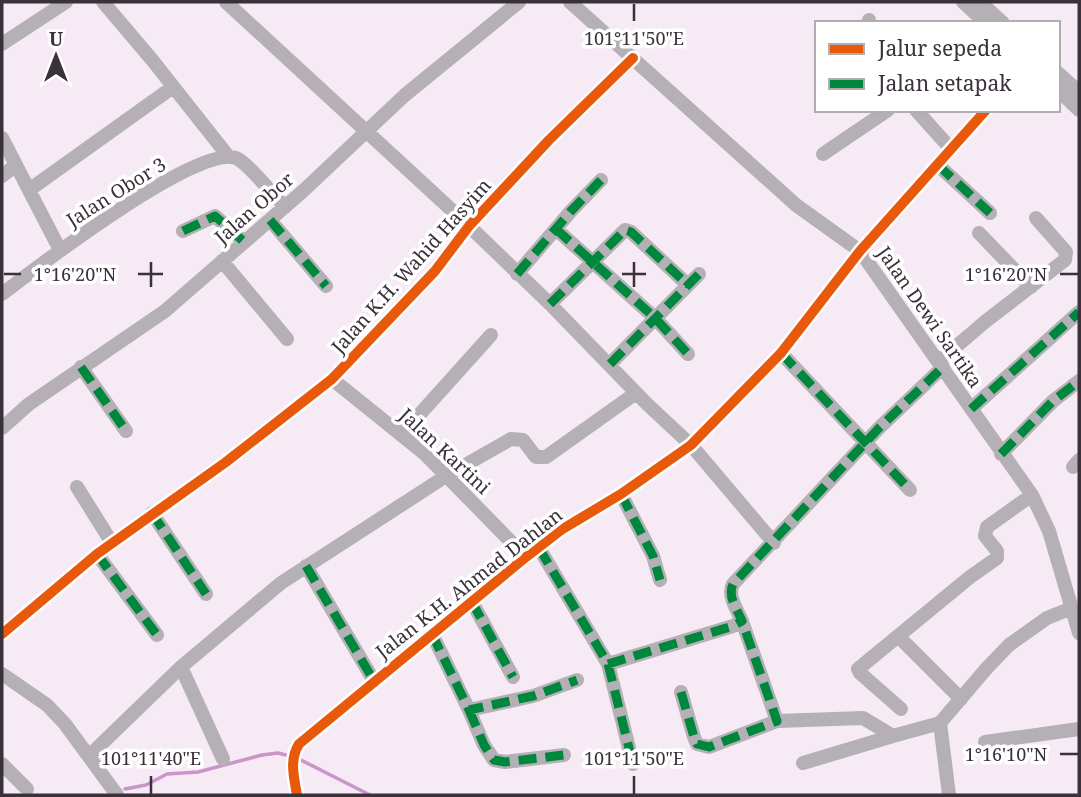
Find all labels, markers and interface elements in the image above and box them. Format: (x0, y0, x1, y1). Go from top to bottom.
north arrow (21, 21, 91, 91)
legend (815, 21, 1060, 112)
text: U (49, 26, 63, 52)
text: 101°11'50"E (584, 26, 684, 50)
text: Jalur sepeda (877, 34, 1002, 62)
text: Jalan setapak (877, 69, 1012, 97)
street label: Jalan Obor 3 (61, 151, 171, 233)
street label: Jalan Obor (208, 166, 299, 250)
street label: Jalan K.H. Wahid Hasyim (325, 173, 497, 360)
street label: Jalan Dewi Sartika (871, 240, 989, 393)
text: 1°16'20"N (34, 262, 117, 286)
text: 1°16'20"N (965, 262, 1048, 286)
street label: Jalan Kartini (393, 401, 496, 500)
street label: Jalan K.H. Ahmad Dahlan (370, 502, 568, 665)
text: 1°16'10"N (965, 742, 1048, 766)
text: 101°11'40"E (101, 746, 201, 770)
text: 101°11'50"E (584, 746, 684, 770)

